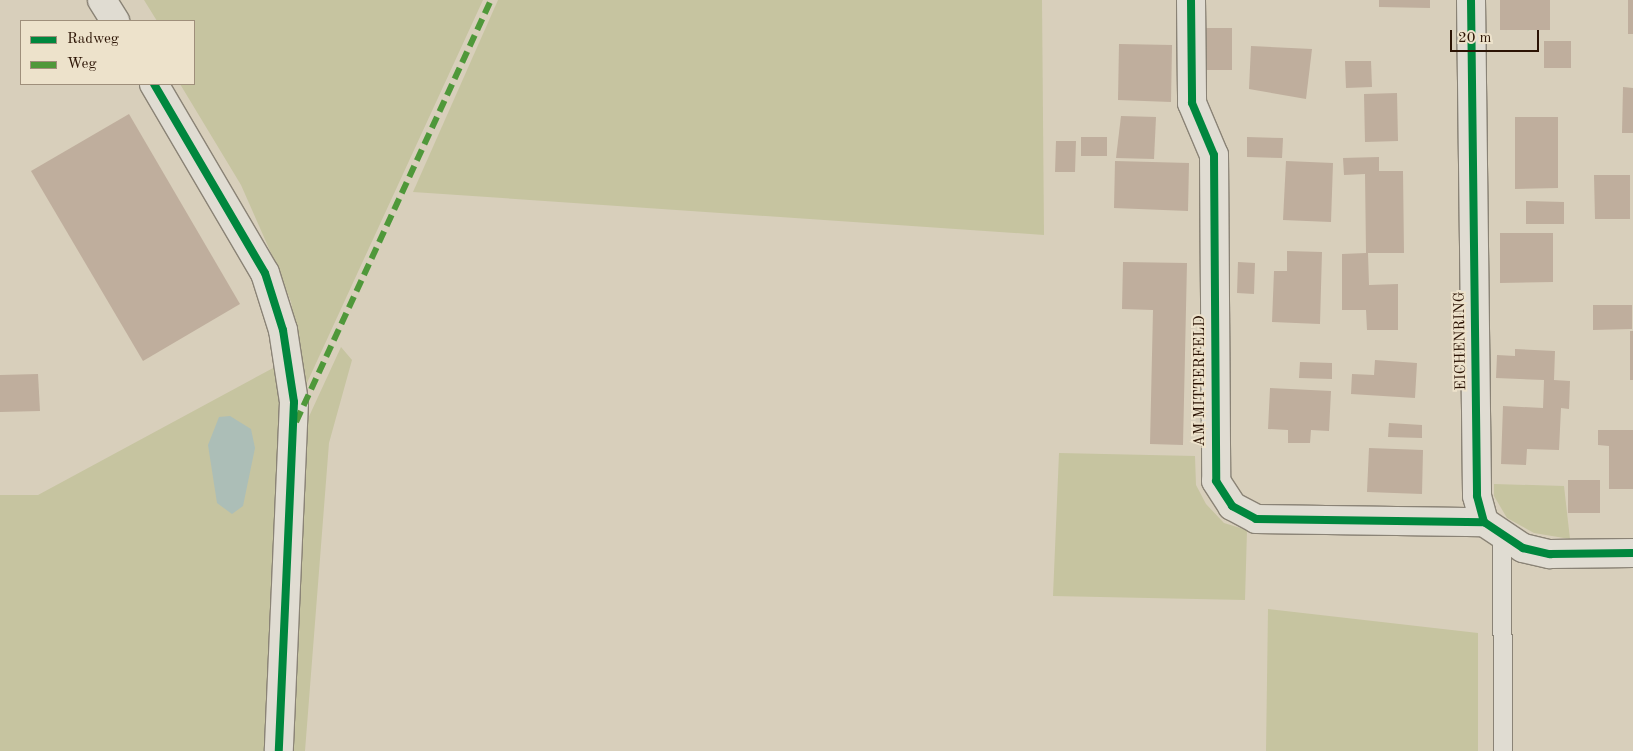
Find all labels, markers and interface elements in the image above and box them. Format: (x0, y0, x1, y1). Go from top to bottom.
legend (20, 20, 195, 85)
scale bar (1453, 20, 1542, 52)
text: 20 m (1458, 31, 1492, 46)
text: Radweg (67, 32, 119, 47)
text: Weg (67, 57, 97, 72)
street label: EICHENRING (1451, 291, 1471, 391)
street label: AM MITTERFELD (1192, 315, 1210, 447)

